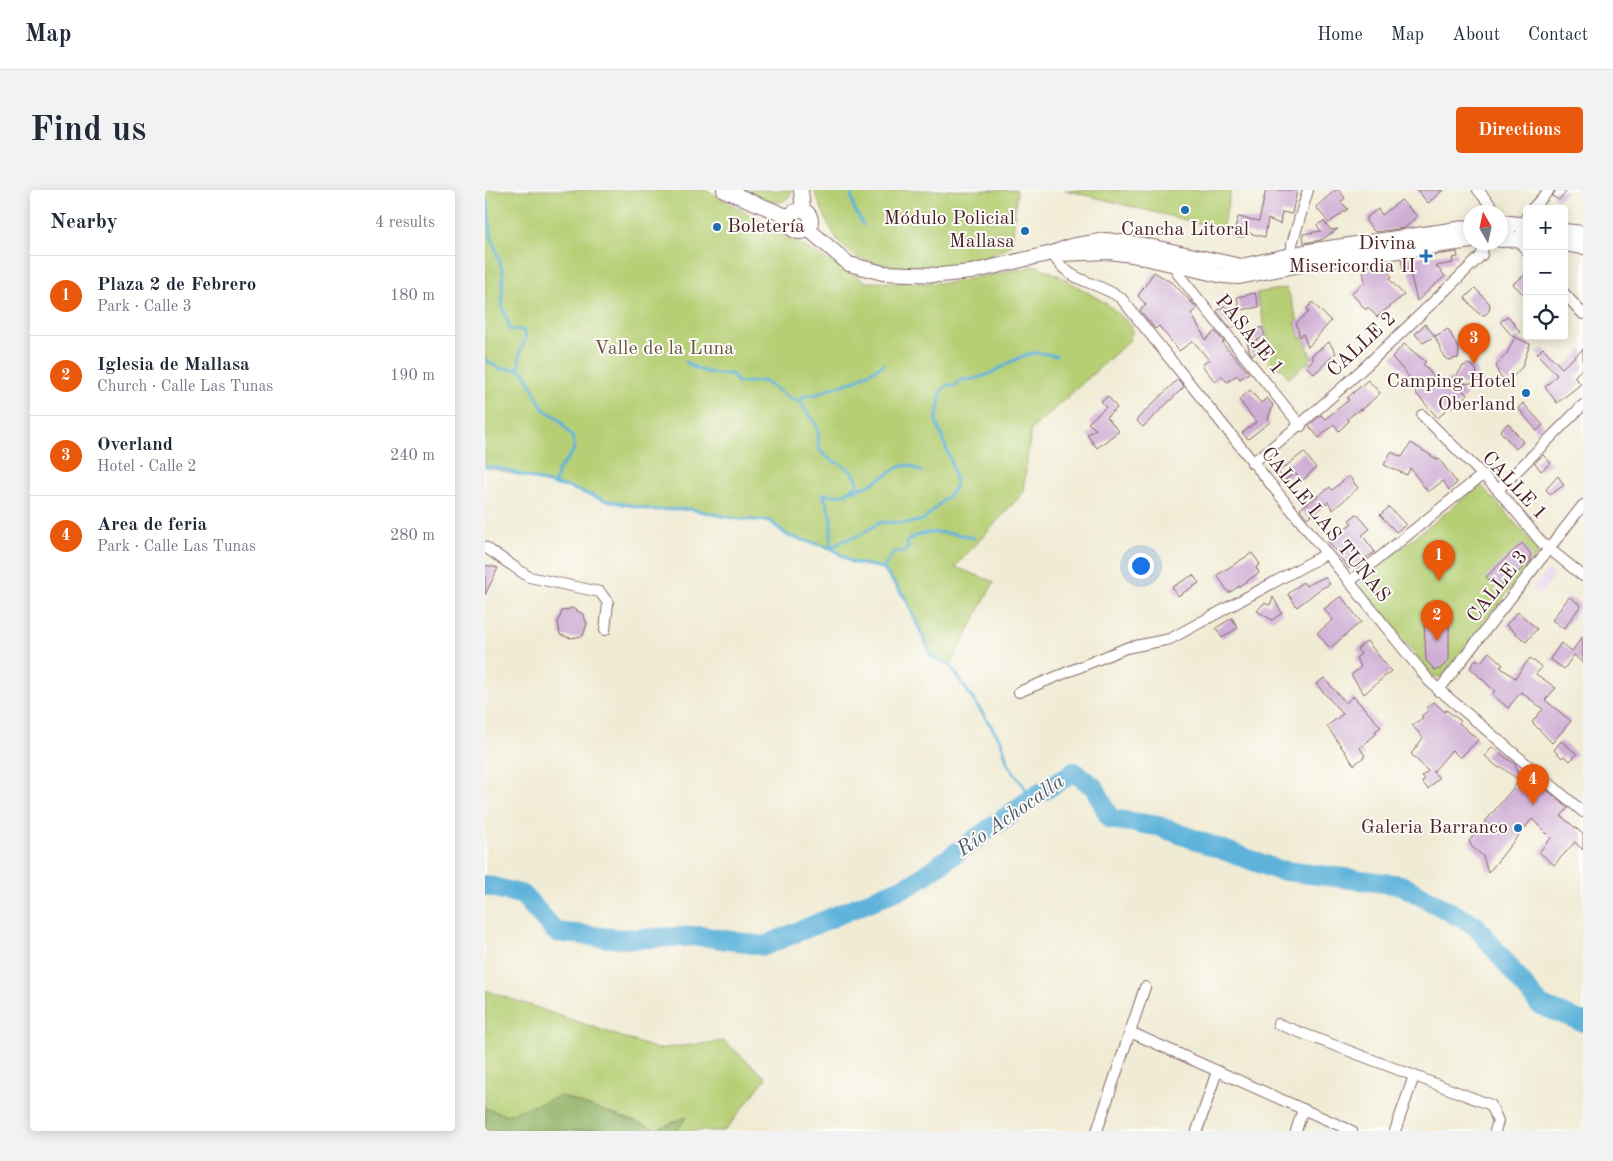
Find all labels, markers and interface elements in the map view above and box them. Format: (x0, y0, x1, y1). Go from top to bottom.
text: Map (25, 23, 72, 47)
text: Home (1317, 26, 1363, 44)
text: Map (1391, 26, 1424, 44)
text: About (1452, 26, 1500, 44)
text: Contact (1528, 26, 1588, 44)
button: Directions (1456, 107, 1583, 153)
text: Find us (30, 113, 146, 148)
marker: Cancha Litoral (1179, 204, 1191, 216)
north arrow (1463, 205, 1508, 250)
map controls (1523, 205, 1568, 340)
button: + (1523, 205, 1568, 250)
place label: Módulo Policial Mallasa (884, 209, 1015, 252)
text: Nearby (50, 212, 118, 233)
text: 4 results (375, 215, 435, 231)
place label: Boletería (727, 217, 805, 237)
place label: Cancha Litoral (1121, 220, 1249, 240)
marker: Boletería (711, 221, 723, 233)
marker: Módulo Policial Mallasa (1019, 225, 1031, 237)
place label: Divina Misericordia II (1288, 234, 1416, 277)
marker: Divina Misericordia II (1420, 250, 1432, 262)
button: − (1523, 250, 1568, 295)
text: Plaza 2 de Febrero (97, 276, 256, 295)
text: 1 (61, 288, 71, 304)
text: 180 m (390, 288, 435, 304)
street label: PASAJE 1 (1211, 291, 1287, 379)
button: locate (1523, 295, 1568, 340)
text: Park · Calle 3 (97, 299, 192, 315)
street label: CALLE 2 (1324, 309, 1400, 381)
pin: 3 (1458, 323, 1490, 364)
park label: Valle de la Luna (594, 339, 734, 359)
text: Iglesia de Mallasa (97, 356, 250, 375)
text: 2 (61, 368, 71, 384)
text: 190 m (390, 368, 435, 384)
place label: Camping Hotel Oberland (1387, 372, 1516, 415)
text: Church · Calle Las Tunas (97, 379, 273, 395)
marker: Camping Hotel Oberland (1520, 387, 1532, 399)
text: Overland (97, 436, 173, 455)
street label: CALLE LAS TUNAS (1257, 444, 1393, 606)
text: 3 (61, 448, 71, 464)
text: 240 m (390, 448, 435, 464)
street label: CALLE 1 (1478, 448, 1550, 524)
text: Hotel · Calle 2 (97, 459, 197, 475)
text: Area de feria (97, 516, 207, 535)
text: 4 (61, 528, 71, 544)
text: 280 m (390, 528, 435, 544)
text: Park · Calle Las Tunas (97, 539, 256, 555)
pin: 1 (1423, 540, 1455, 581)
street label: CALLE 3 (1464, 547, 1532, 627)
your location (1128, 553, 1154, 579)
pin: 2 (1421, 600, 1453, 641)
pin: 4 (1517, 764, 1549, 805)
water label: Río Achocalla (953, 771, 1069, 861)
place label: Galeria Barranco (1361, 818, 1508, 838)
marker: Galeria Barranco (1512, 822, 1524, 834)

